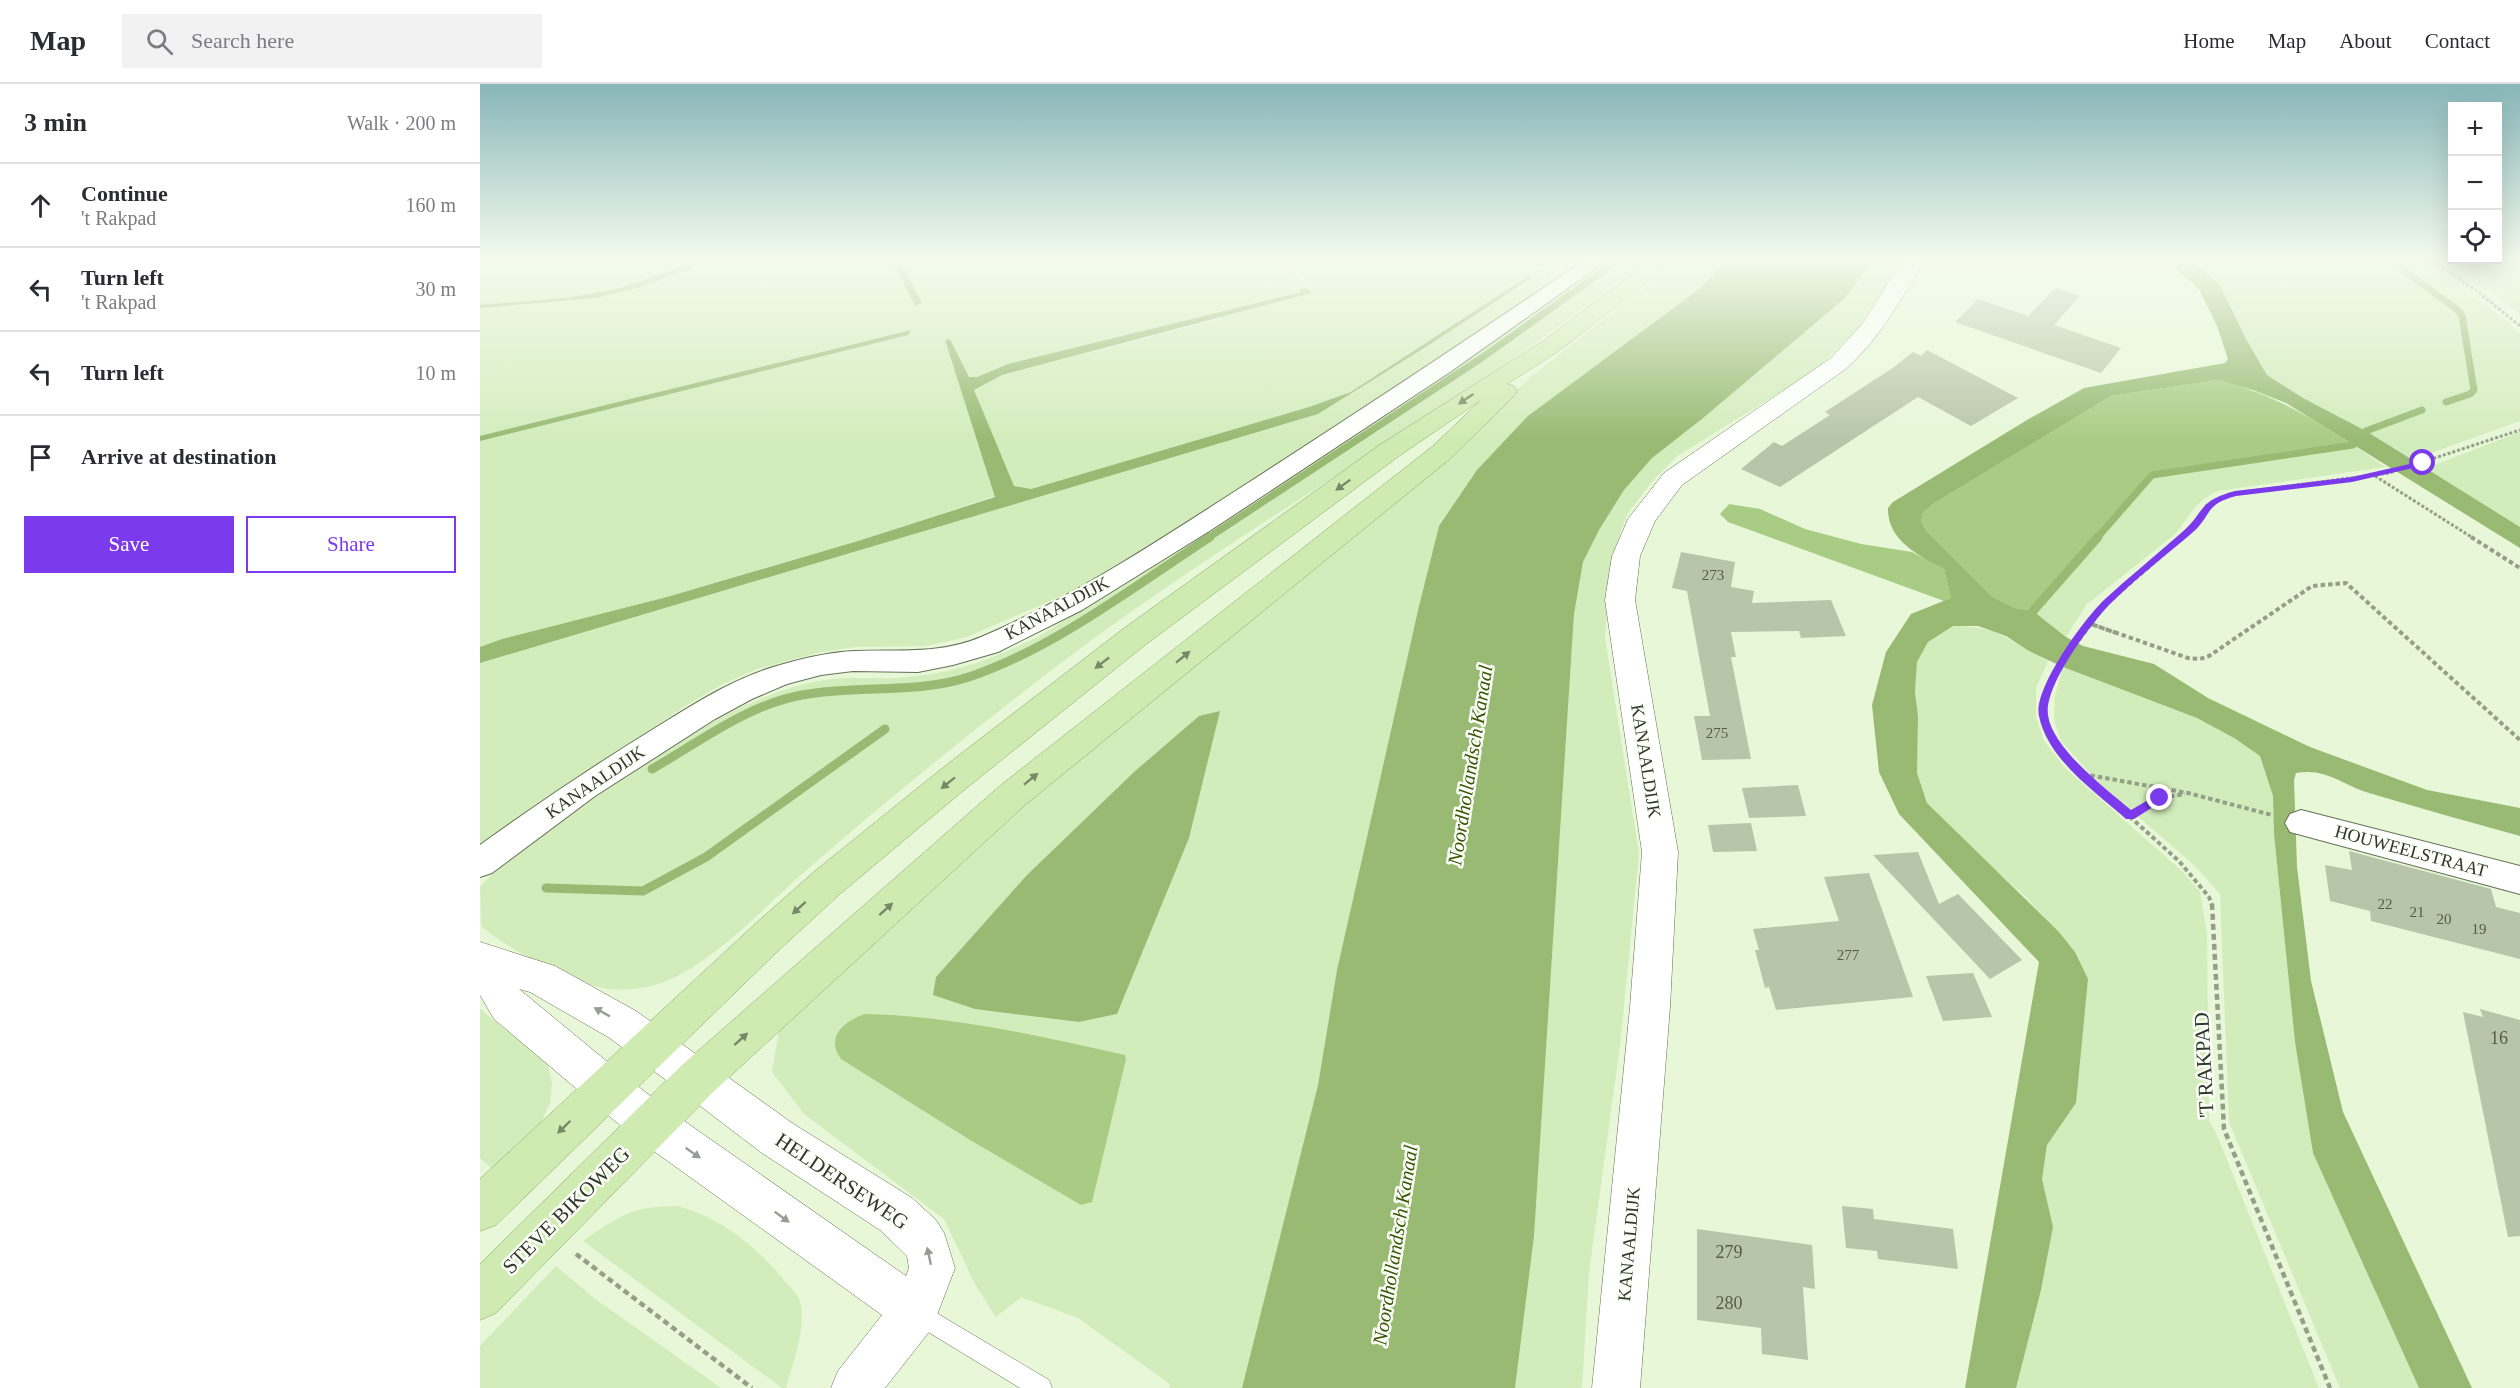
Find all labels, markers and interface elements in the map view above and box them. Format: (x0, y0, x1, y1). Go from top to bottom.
search box (122, 14, 542, 68)
text: Map (30, 25, 86, 56)
icon: search (143, 25, 176, 58)
text: Search here (191, 28, 294, 53)
text: Home (2183, 29, 2235, 53)
text: Map (2268, 29, 2306, 53)
text: About (2339, 29, 2392, 53)
text: Contact (2425, 29, 2490, 53)
map controls (2448, 102, 2502, 264)
button: + (2448, 102, 2502, 156)
text: 3 min (24, 108, 87, 137)
text: Walk · 200 m (347, 112, 456, 134)
button: − (2448, 156, 2502, 210)
text: Continue (81, 181, 168, 206)
icon: ahead (24, 189, 57, 222)
text: 160 m (405, 194, 456, 216)
text: 't Rakpad (81, 207, 156, 229)
button: locate (2448, 210, 2502, 264)
text: Turn left (81, 265, 164, 290)
icon: left (24, 273, 57, 306)
text: 30 m (415, 278, 456, 300)
text: 't Rakpad (81, 291, 156, 313)
icon: left (24, 357, 57, 390)
text: Turn left (81, 360, 164, 385)
text: 10 m (415, 362, 456, 384)
one-way arrow (1458, 393, 1474, 404)
icon: arrive (24, 441, 57, 474)
text: Arrive at destination (81, 444, 277, 469)
route start (2409, 449, 2435, 475)
one-way arrow (1336, 479, 1352, 491)
button: Save (24, 516, 234, 573)
button: Share (246, 516, 456, 573)
house number: 273 (1702, 567, 1724, 583)
street label: KANAALDIJK (1002, 572, 1112, 644)
one-way arrow (1175, 650, 1191, 663)
one-way arrow (1094, 656, 1109, 668)
water label: Noordhollandsch Kanaal (1443, 663, 1497, 867)
street label: KANAALDIJK (1627, 703, 1665, 819)
house number: 275 (1706, 725, 1728, 741)
street label: KANAALDIJK (542, 742, 648, 822)
one-way arrow (1023, 773, 1039, 786)
one-way arrow (941, 777, 956, 789)
route end (2146, 784, 2172, 810)
street label: HOUWEELSTRAAT (2333, 821, 2489, 881)
house number: 22 (2378, 896, 2393, 912)
one-way arrow (792, 901, 807, 914)
one-way arrow (878, 902, 893, 916)
house number: 21 (2410, 904, 2425, 920)
house number: 20 (2437, 911, 2452, 927)
house number: 19 (2472, 921, 2487, 937)
house number: 277 (1837, 947, 1860, 963)
one-way arrow (594, 1007, 610, 1018)
street label: 'T RAKPAD (2189, 1011, 2219, 1119)
house number: 16 (2490, 1028, 2508, 1048)
one-way arrow (733, 1032, 748, 1046)
one-way arrow (557, 1120, 571, 1134)
street label: HELDERSEWEG (771, 1128, 913, 1234)
street label: STEVE BIKOWEG (498, 1142, 634, 1278)
water label: Noordhollandsch Kanaal (1368, 1143, 1422, 1347)
one-way arrow (685, 1147, 701, 1159)
street label: KANAALDIJK (1614, 1186, 1644, 1302)
one-way arrow (773, 1211, 789, 1223)
house number: 279 (1716, 1242, 1743, 1262)
one-way arrow (924, 1247, 933, 1266)
house number: 280 (1716, 1293, 1743, 1313)

